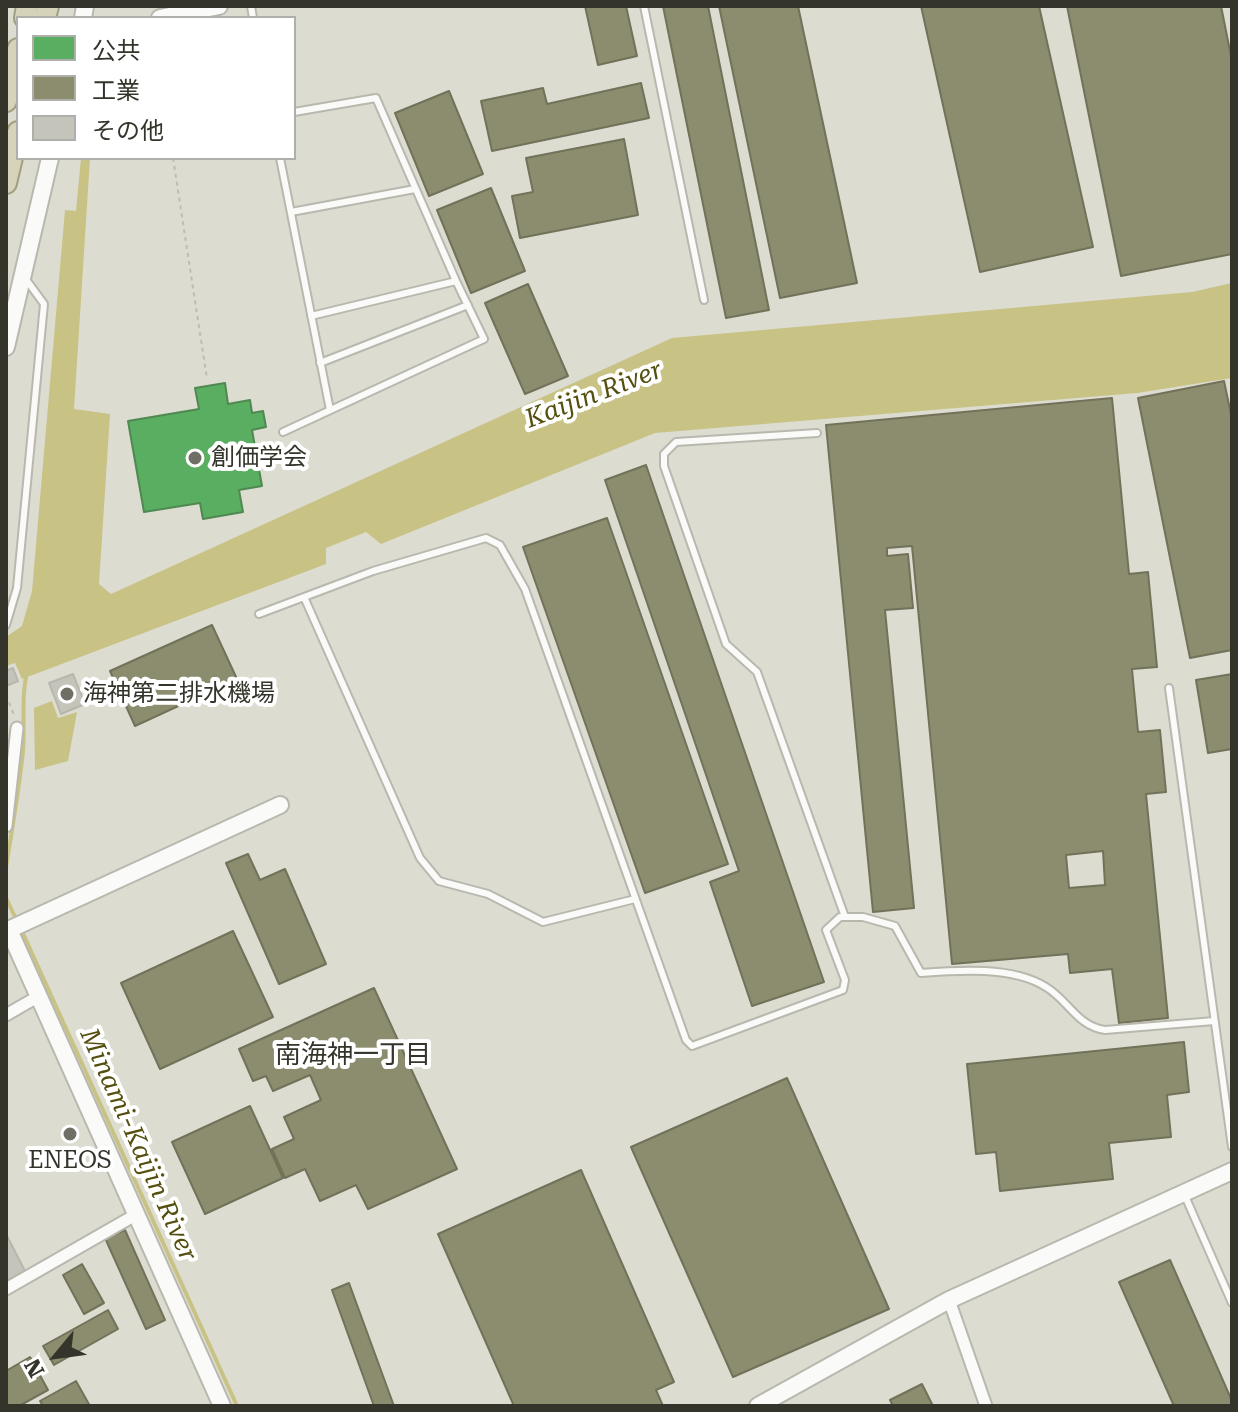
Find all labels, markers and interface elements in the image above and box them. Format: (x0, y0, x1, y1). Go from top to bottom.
legend (16, 16, 296, 160)
text: 公共 (92, 37, 140, 65)
text: 工業 (92, 77, 140, 105)
text: その他 (92, 117, 164, 145)
water label: Kaijin River (521, 355, 667, 435)
place label: 創価学会 (211, 444, 307, 472)
marker: 創価学会 (186, 449, 204, 467)
place label: 海神第二排水機場 (83, 680, 275, 708)
marker: 海神第二排水機場 (58, 685, 76, 703)
water label: Minami-Kaijin River (73, 1024, 203, 1266)
district label: 南海神一丁目 (275, 1039, 431, 1071)
marker: ENEOS (61, 1125, 79, 1143)
place label: ENEOS (28, 1147, 112, 1175)
north arrow (16, 1316, 96, 1396)
text: N (20, 1354, 50, 1381)

